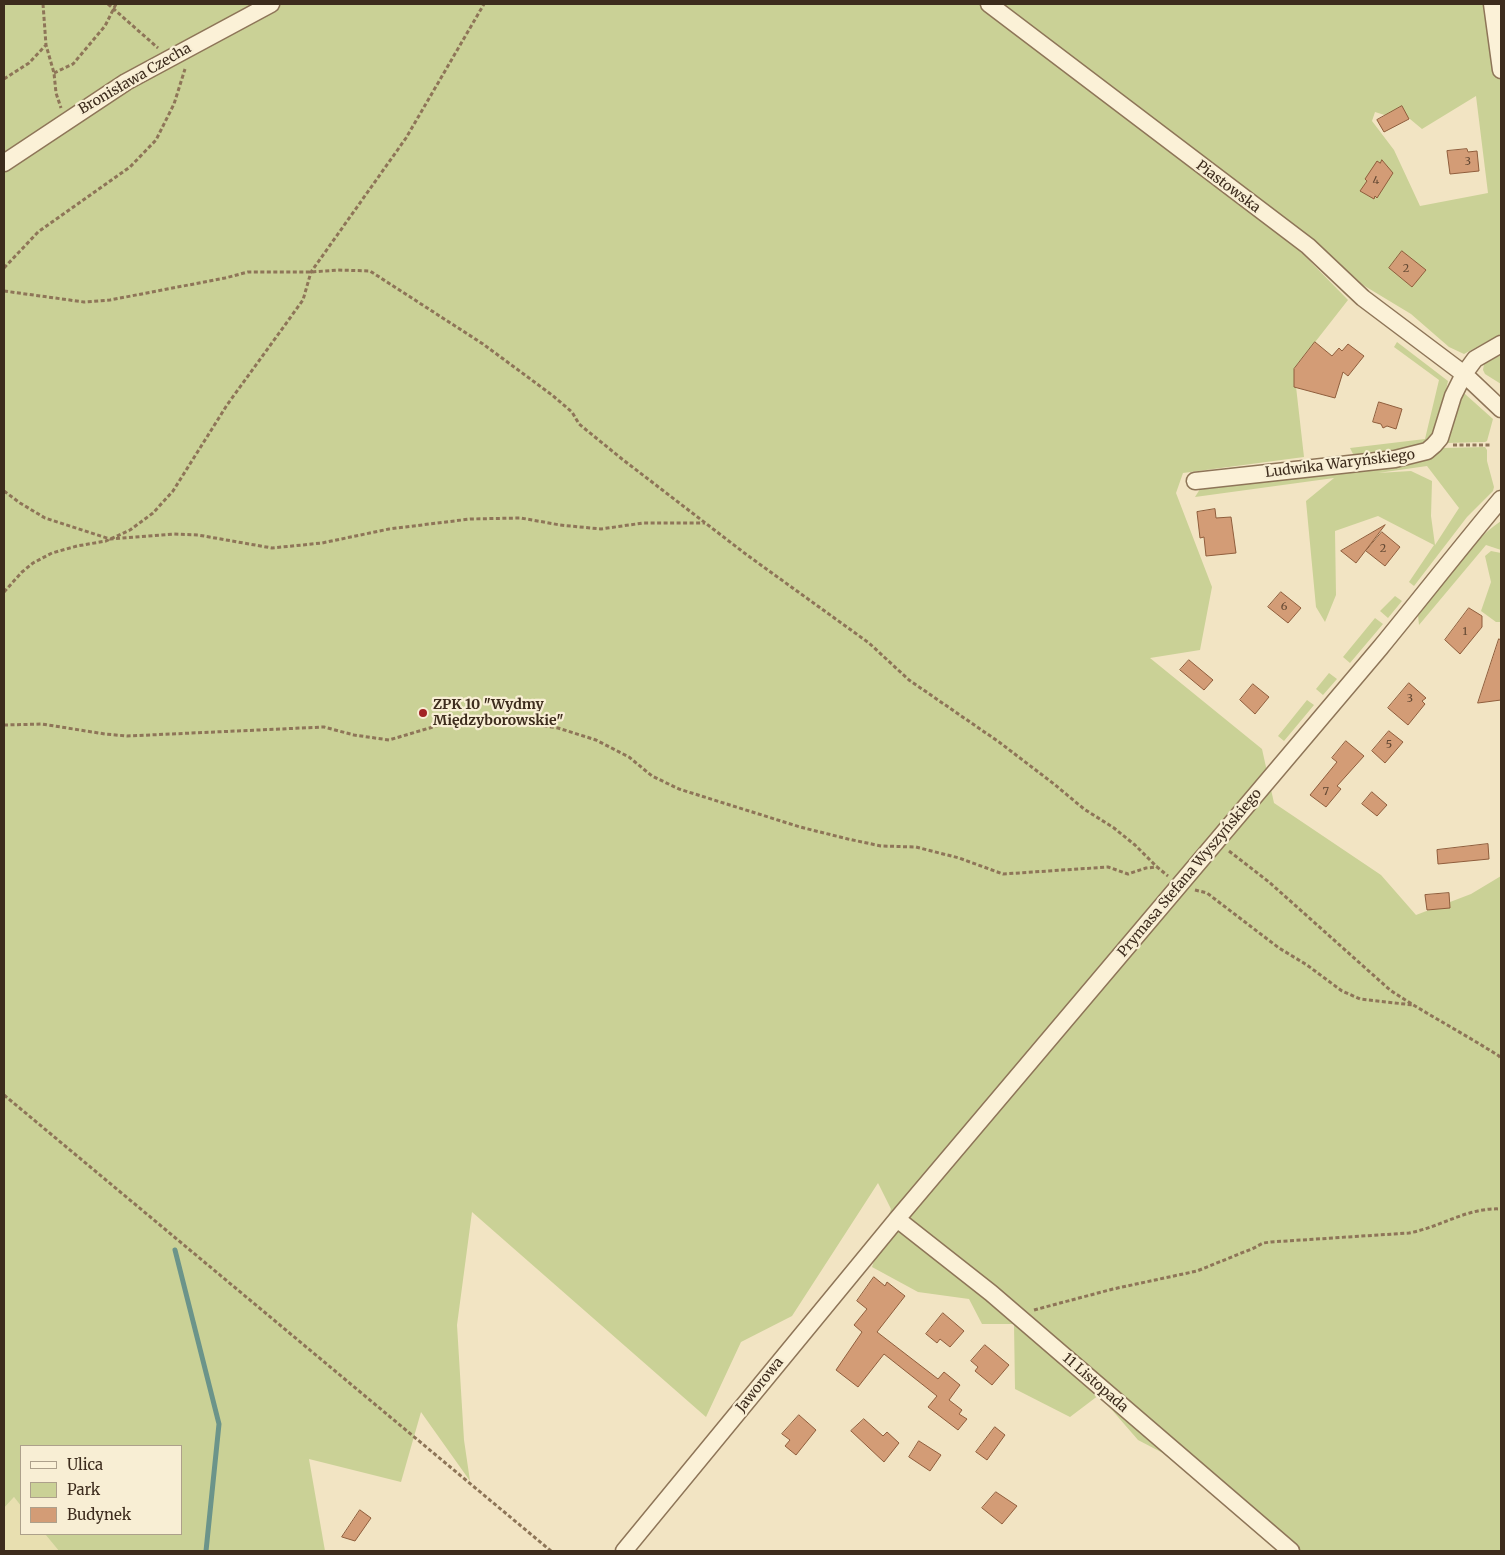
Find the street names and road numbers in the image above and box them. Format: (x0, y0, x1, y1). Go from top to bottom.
street label: Bronisława Czecha (76, 40, 194, 118)
street label: Piastowska (1193, 157, 1263, 217)
street label: Ludwika Waryńskiego (1264, 446, 1416, 482)
street label: Prymasa Stefana Wyszyńskiego (1115, 785, 1265, 961)
street label: 11 Listopada (1059, 1350, 1131, 1416)
street label: Jaworowa (733, 1354, 787, 1416)

